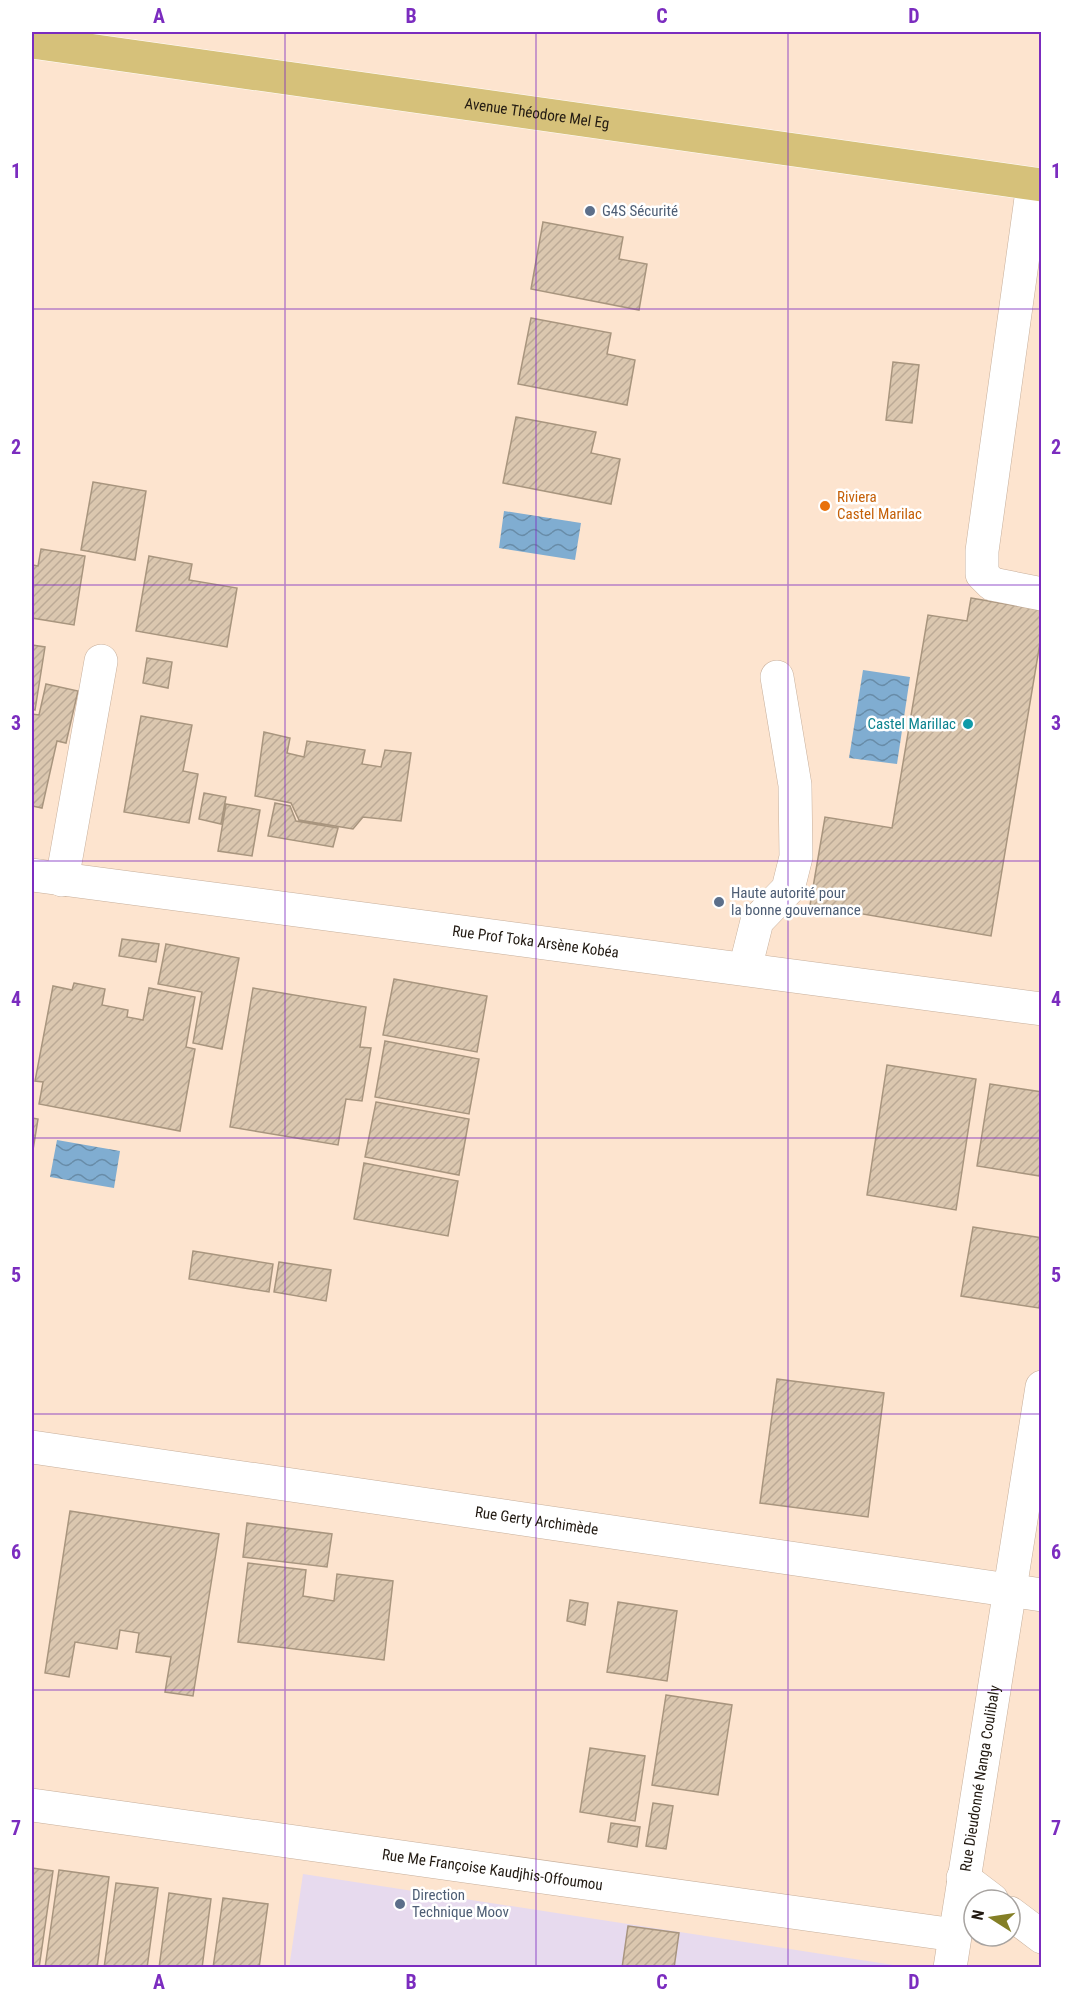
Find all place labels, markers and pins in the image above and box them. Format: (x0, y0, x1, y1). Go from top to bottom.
place label: G4S Sécurité (602, 202, 678, 220)
marker: G4S Sécurité (583, 204, 597, 218)
place label: Riviera Castel Marilac (837, 488, 922, 523)
marker: Riviera Castel Marilac (818, 499, 832, 513)
place label: Castel Marillac (868, 715, 956, 733)
marker: Castel Marillac (961, 717, 975, 731)
place label: Haute autorité pour la bonne gouvernance (731, 884, 861, 919)
marker: Haute autorité pour la bonne gouvernance (712, 895, 726, 909)
place label: Direction Technique Moov (412, 1886, 510, 1921)
marker: Direction Technique Moov (393, 1897, 407, 1911)

